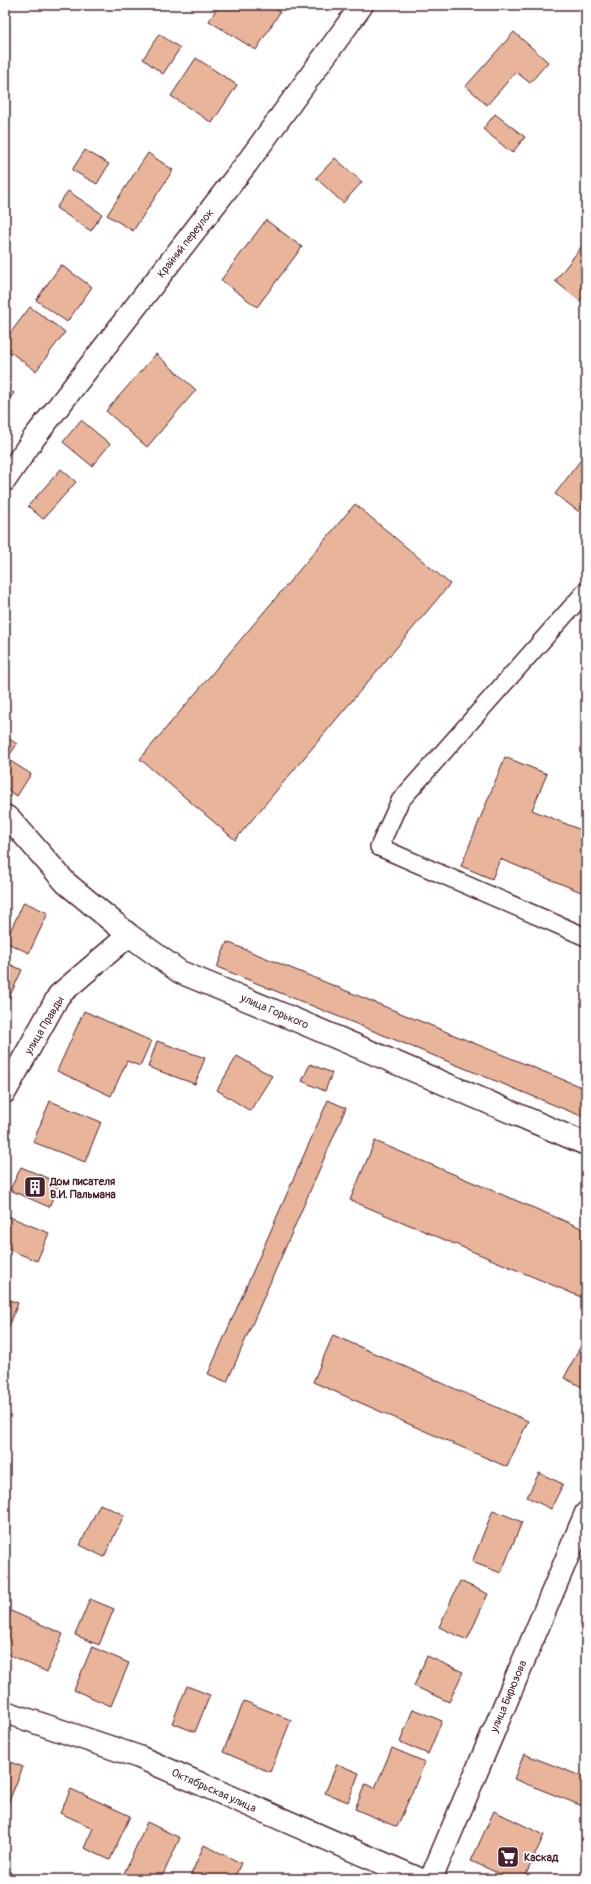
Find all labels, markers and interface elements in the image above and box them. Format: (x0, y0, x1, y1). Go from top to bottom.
street label: Крайний переулок (155, 206, 216, 280)
street label: улица Горького (238, 991, 311, 1032)
street label: улица Правды (21, 994, 67, 1058)
building icon: Дом писателя В.И. Пальмана (22, 1174, 48, 1200)
place label: Дом писателя В.И. Пальмана (49, 1175, 116, 1201)
street label: улица Бирюзова (487, 1658, 529, 1735)
street label: Октябрьская улица (169, 1766, 258, 1815)
supermarket icon: Каскад (495, 1844, 521, 1870)
place label: Каскад (524, 1851, 559, 1864)

